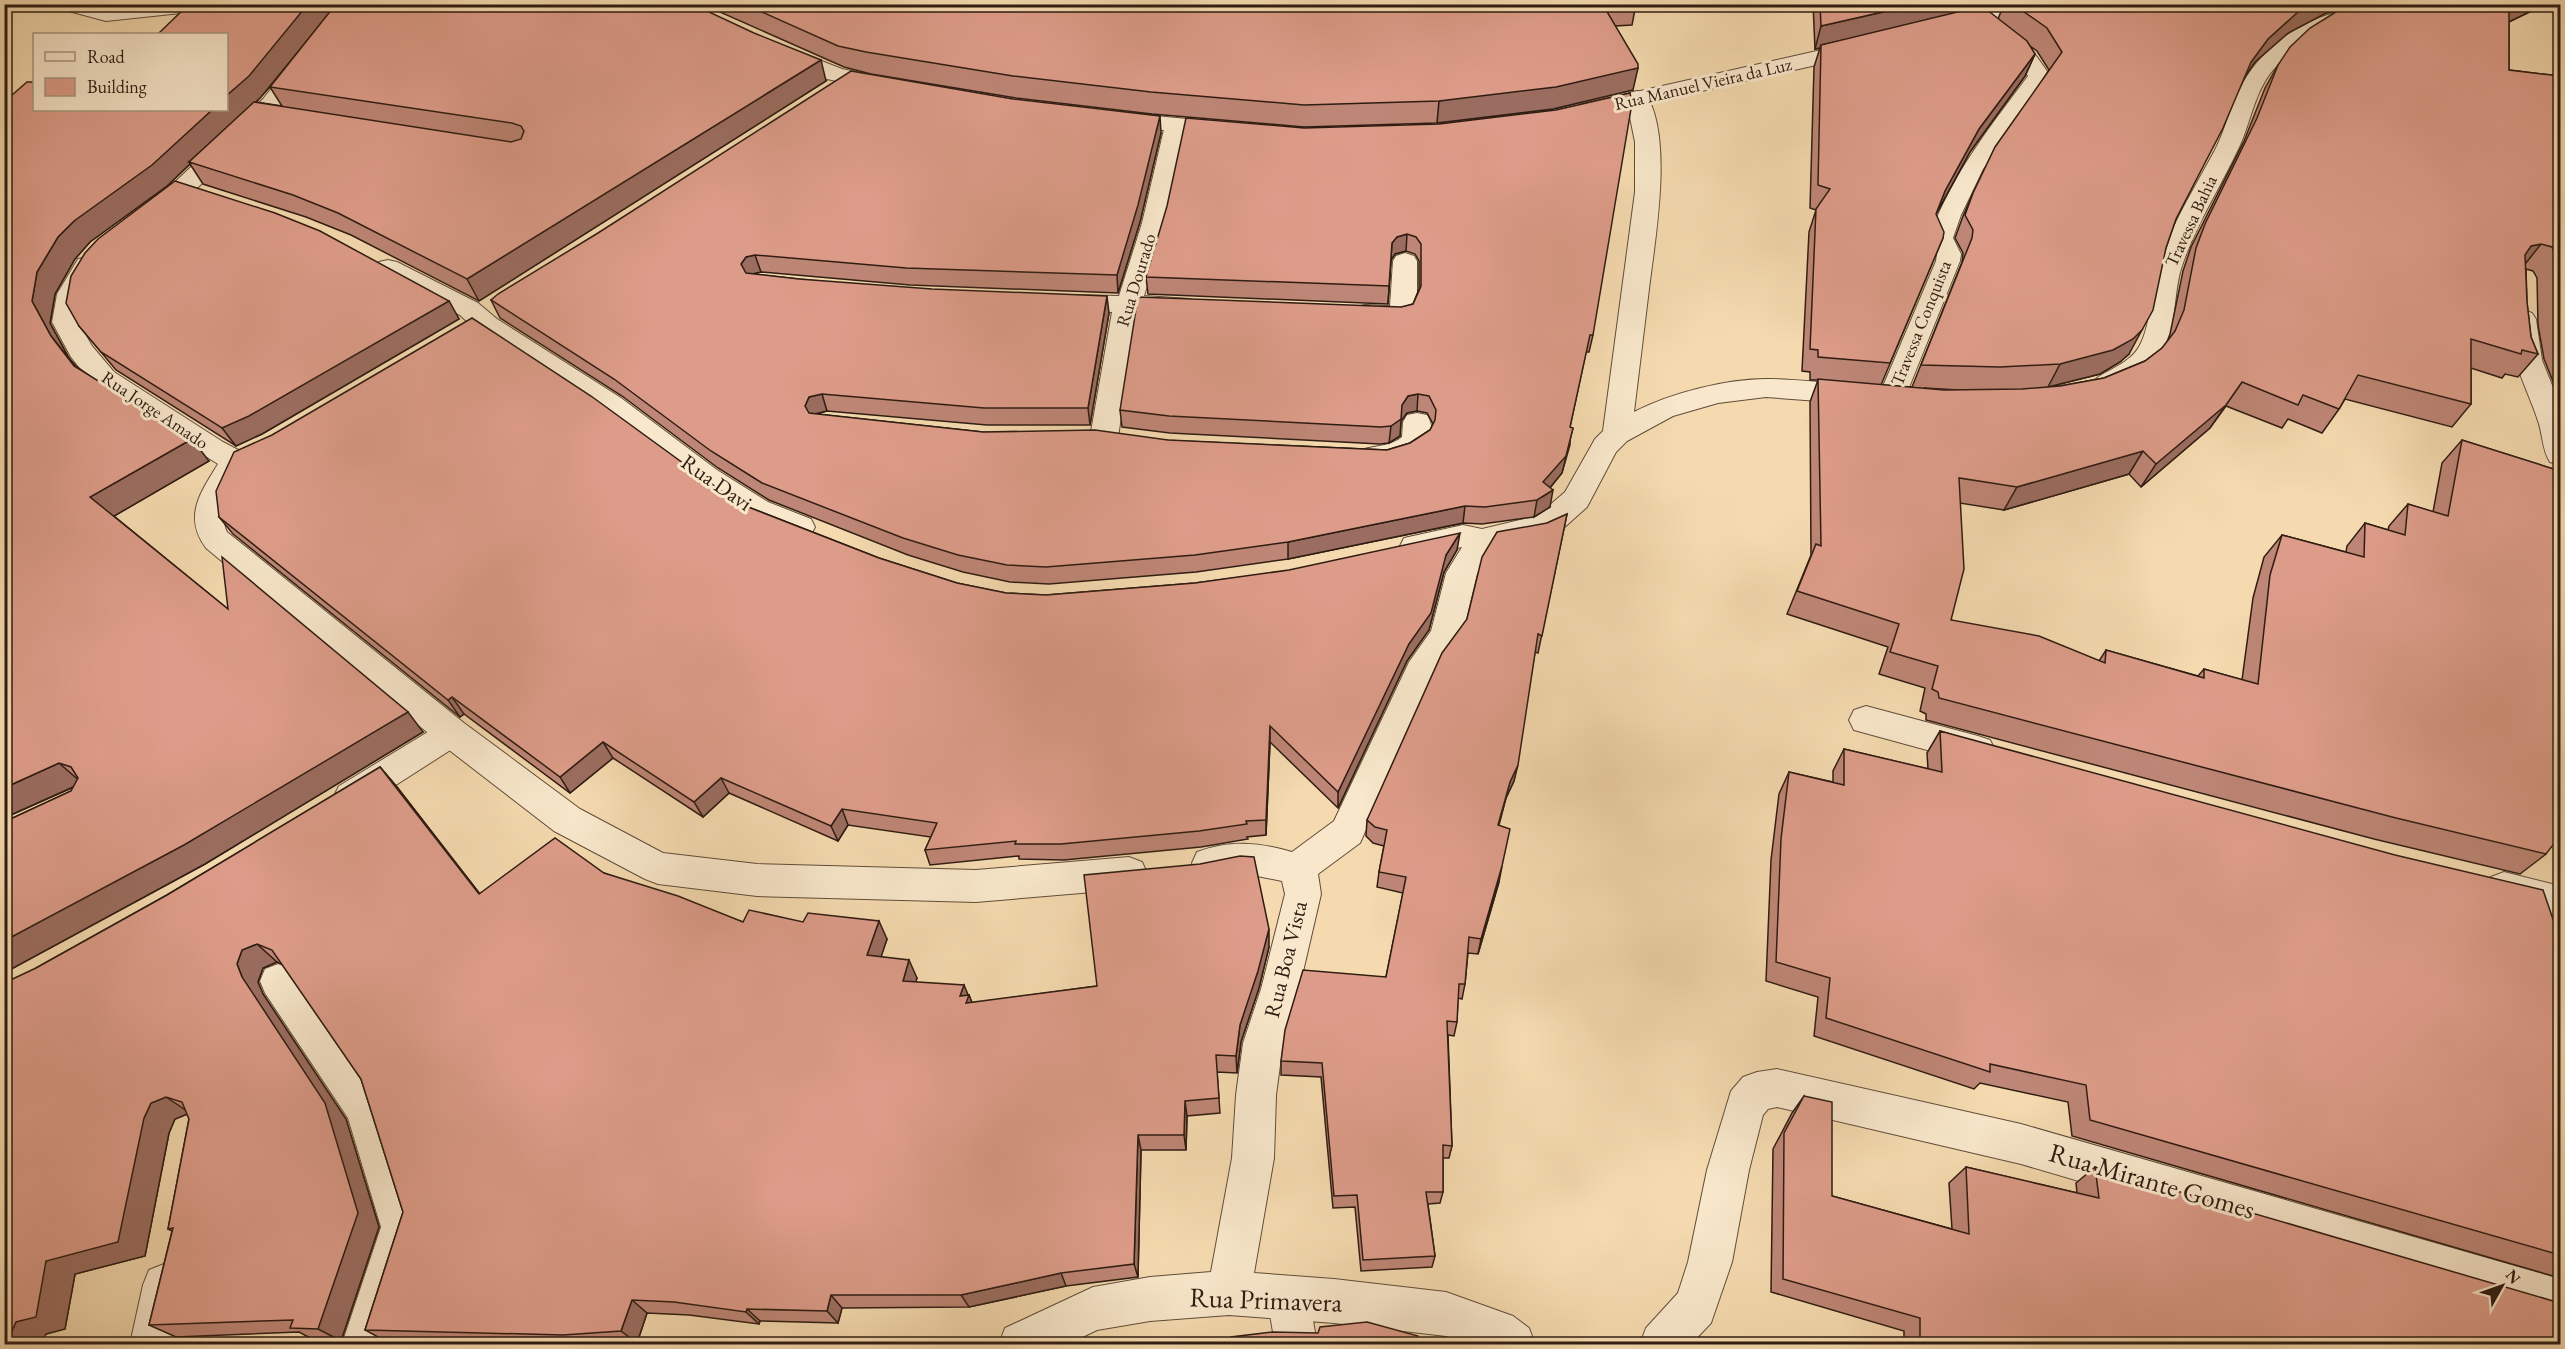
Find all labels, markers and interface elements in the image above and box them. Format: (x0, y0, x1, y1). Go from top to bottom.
legend (33, 33, 228, 111)
text: Road (87, 45, 126, 68)
street label: Rua Manuel Vieira da Luz (1612, 52, 1794, 115)
text: Building (87, 75, 147, 98)
street label: Travessa Bahia (2159, 171, 2222, 270)
street label: Rua Dourado (1110, 230, 1161, 329)
street label: Travessa Conquista (1885, 256, 1956, 389)
street label: Rua Jorge Amado (97, 365, 213, 454)
street label: Rua Davi (675, 447, 758, 517)
street label: Rua Boa Vista (1257, 897, 1314, 1021)
street label: Rua Mirante Gomes (2045, 1134, 2259, 1227)
north arrow (2472, 1256, 2532, 1316)
text: N (2501, 1265, 2525, 1288)
street label: Rua Primavera (1189, 1279, 1343, 1320)

